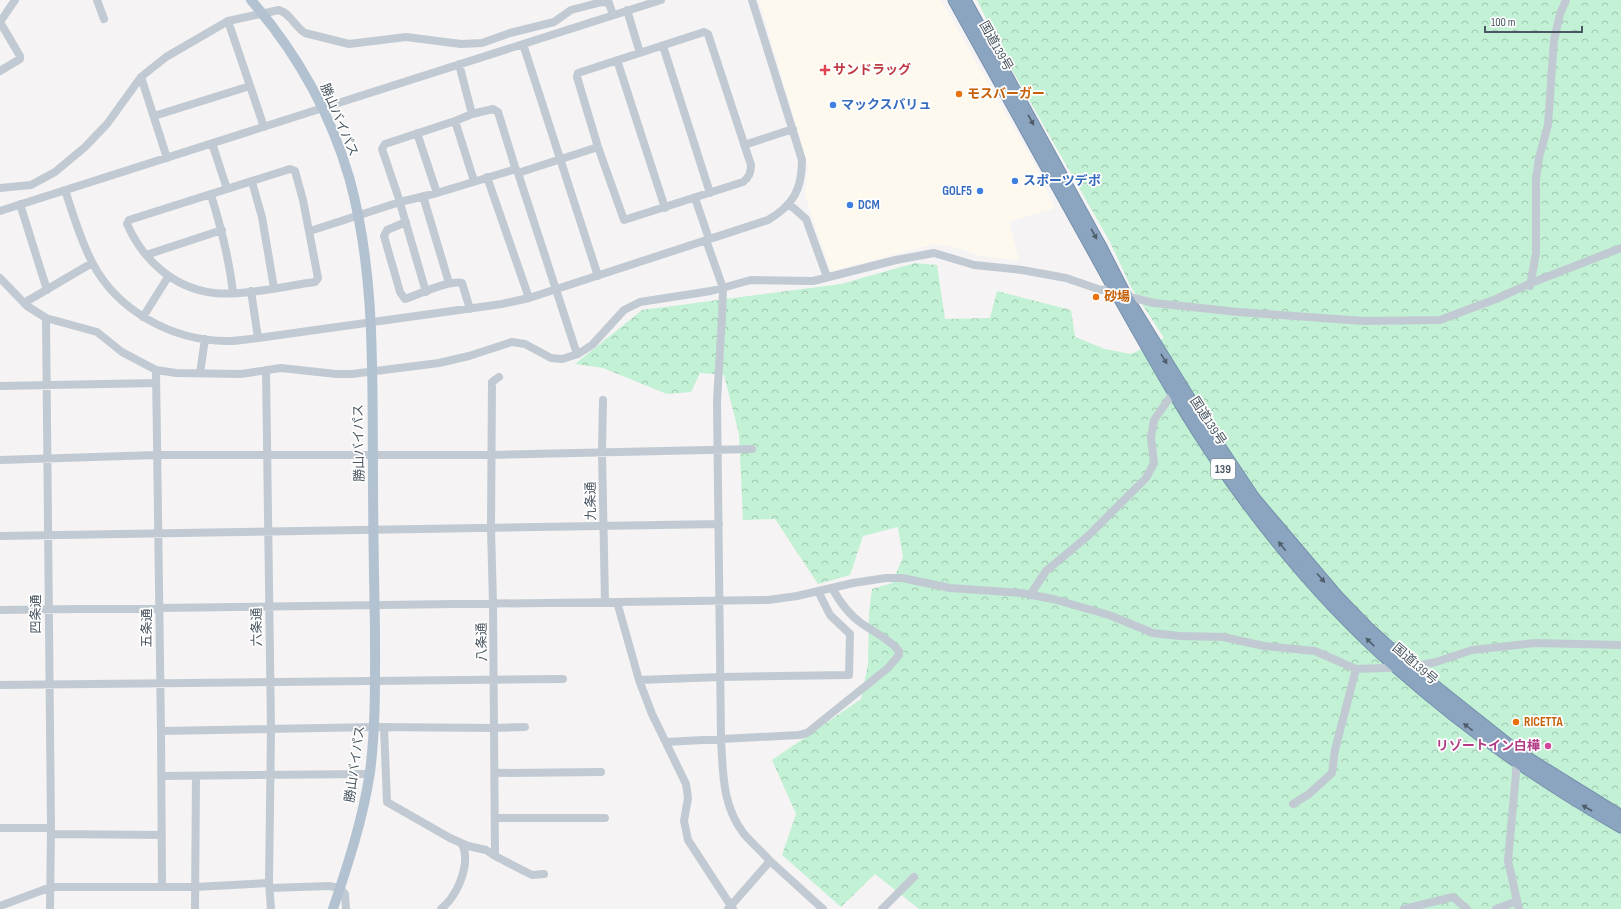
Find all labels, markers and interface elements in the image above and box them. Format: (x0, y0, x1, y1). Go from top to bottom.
scale bar (1485, 8, 1582, 34)
text: 100 m (1491, 15, 1516, 30)
street label: 国道139号 (976, 18, 1016, 74)
place label: サンドラッグ (833, 62, 911, 78)
marker: サンドラッグ (820, 65, 830, 75)
street label: 勝山バイパス (316, 81, 362, 159)
place label: モスバーガー (967, 86, 1045, 102)
marker: モスバーガー (954, 89, 964, 99)
place label: マックスバリュ (841, 97, 932, 113)
marker: マックスバリュ (828, 100, 838, 110)
one-way arrow (1028, 114, 1035, 126)
place label: スポーツデポ (1023, 173, 1101, 189)
marker: スポーツデポ (1010, 176, 1020, 186)
place label: GOLF5 (942, 183, 972, 199)
marker: GOLF5 (975, 186, 985, 196)
place label: DCM (858, 197, 880, 213)
marker: DCM (845, 200, 855, 210)
one-way arrow (1091, 228, 1097, 240)
place label: 砂場 (1104, 289, 1130, 305)
marker: 砂場 (1091, 292, 1101, 302)
one-way arrow (1161, 353, 1168, 365)
street label: 国道139号 (1186, 394, 1230, 448)
street label: 勝山バイパス (350, 404, 368, 482)
road number: 139 (1211, 459, 1235, 479)
street label: 九条通 (583, 481, 599, 521)
one-way arrow (1277, 541, 1286, 552)
one-way arrow (1317, 573, 1326, 584)
street label: 四条通 (28, 594, 44, 634)
street label: 六条通 (249, 607, 265, 647)
street label: 五条通 (139, 608, 155, 648)
street label: 八条通 (474, 622, 490, 662)
one-way arrow (1365, 637, 1375, 647)
street label: 国道139号 (1389, 640, 1441, 688)
place label: RICETTA (1524, 714, 1563, 730)
marker: RICETTA (1511, 717, 1521, 727)
one-way arrow (1463, 722, 1474, 731)
street label: 勝山バイパス (342, 724, 368, 804)
place label: リゾートイン白樺 (1436, 738, 1540, 754)
marker: リゾートイン白樺 (1543, 741, 1553, 751)
one-way arrow (1581, 804, 1593, 811)

